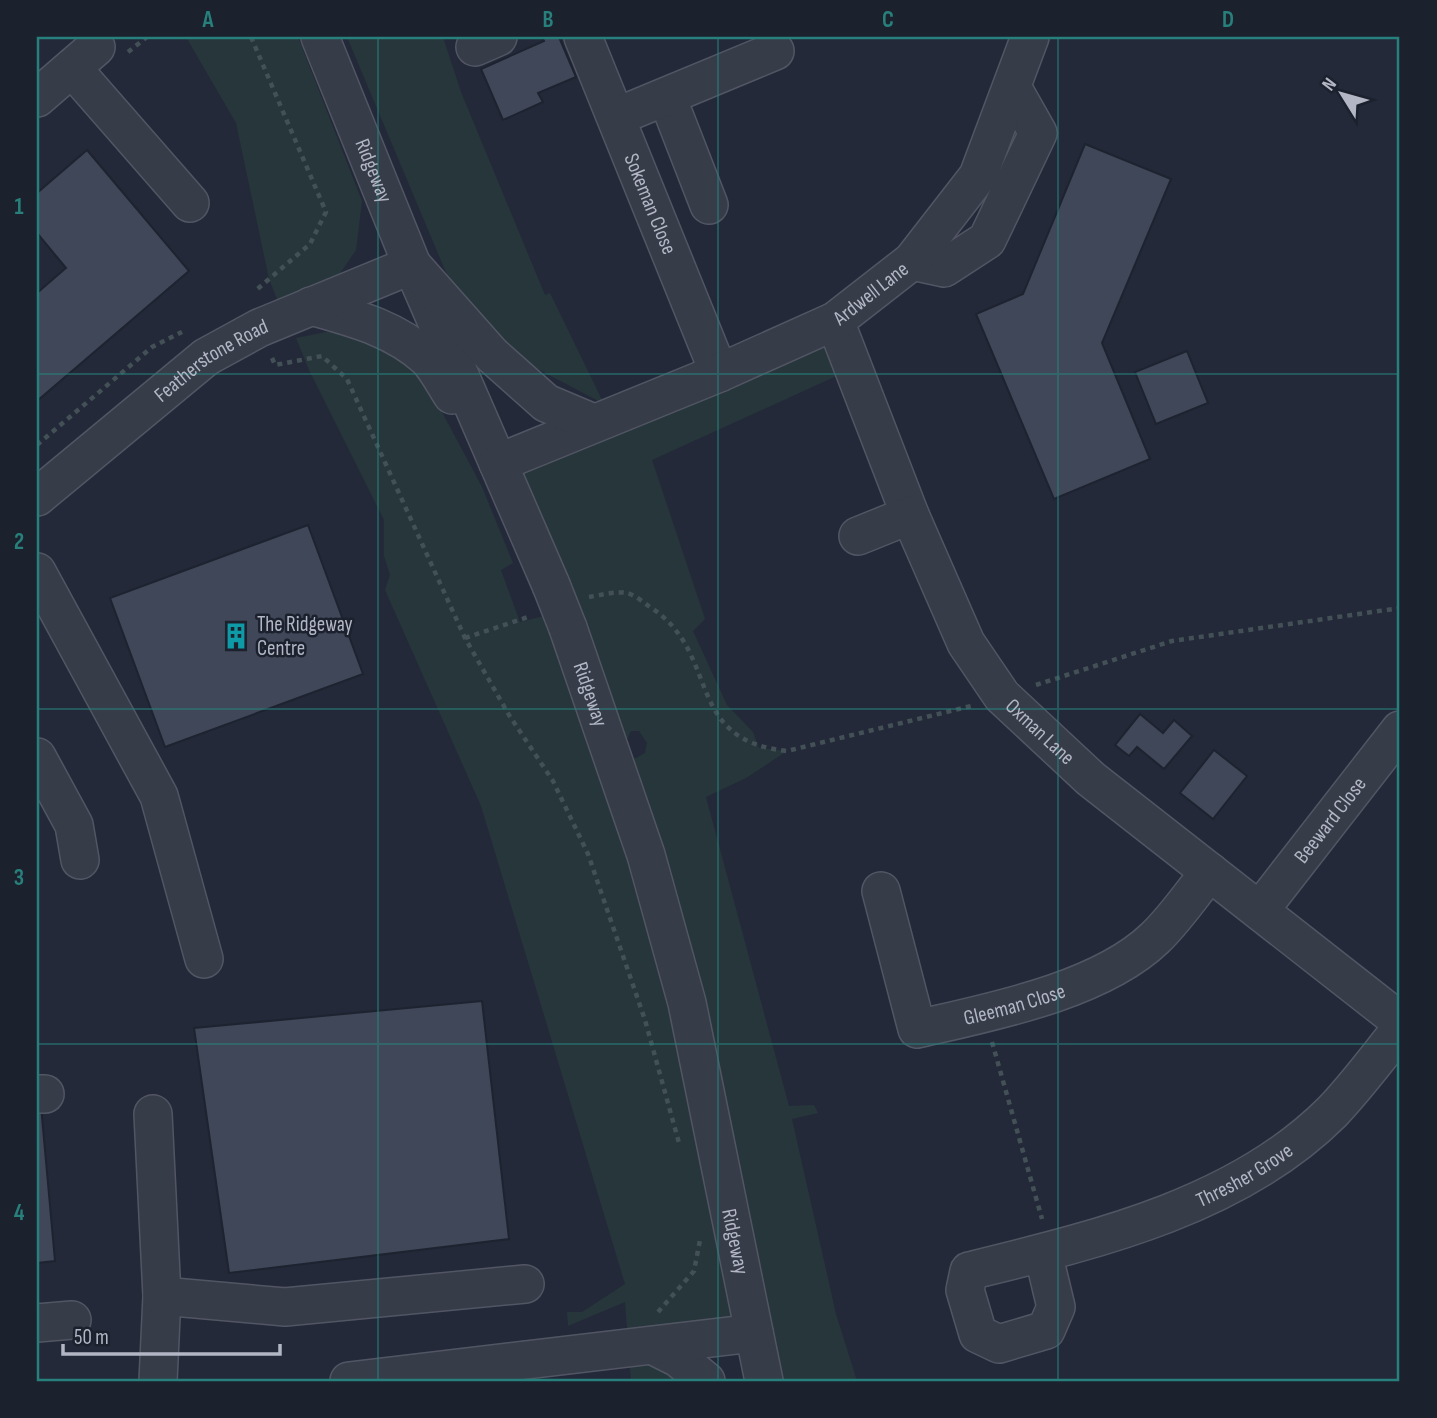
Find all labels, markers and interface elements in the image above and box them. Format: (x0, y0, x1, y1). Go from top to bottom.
text: A (202, 6, 215, 34)
text: B (543, 6, 554, 34)
text: C (882, 6, 894, 34)
text: D (1222, 6, 1234, 34)
north arrow (1308, 60, 1378, 130)
text: N (1317, 74, 1342, 96)
street label: Ridgeway (350, 135, 398, 206)
street label: Sokeman Close (619, 150, 682, 258)
text: 1 (14, 193, 24, 221)
street label: Ardwell Lane (827, 256, 913, 331)
street label: Featherstone Road (149, 313, 271, 407)
text: 2 (14, 528, 24, 556)
place label: The Ridgeway Centre (257, 612, 353, 661)
building icon: The Ridgeway Centre (221, 621, 251, 651)
street label: Ridgeway (568, 659, 613, 730)
street label: Oxman Lane (1000, 693, 1080, 770)
street label: Beeward Close (1289, 772, 1371, 868)
text: 3 (14, 864, 24, 892)
street label: Gleeman Close (961, 978, 1068, 1030)
street label: Thresher Grove (1192, 1138, 1298, 1212)
text: 4 (14, 1199, 25, 1227)
street label: Ridgeway (717, 1206, 754, 1277)
scale bar (63, 1313, 280, 1357)
text: 50 m (74, 1325, 109, 1350)

